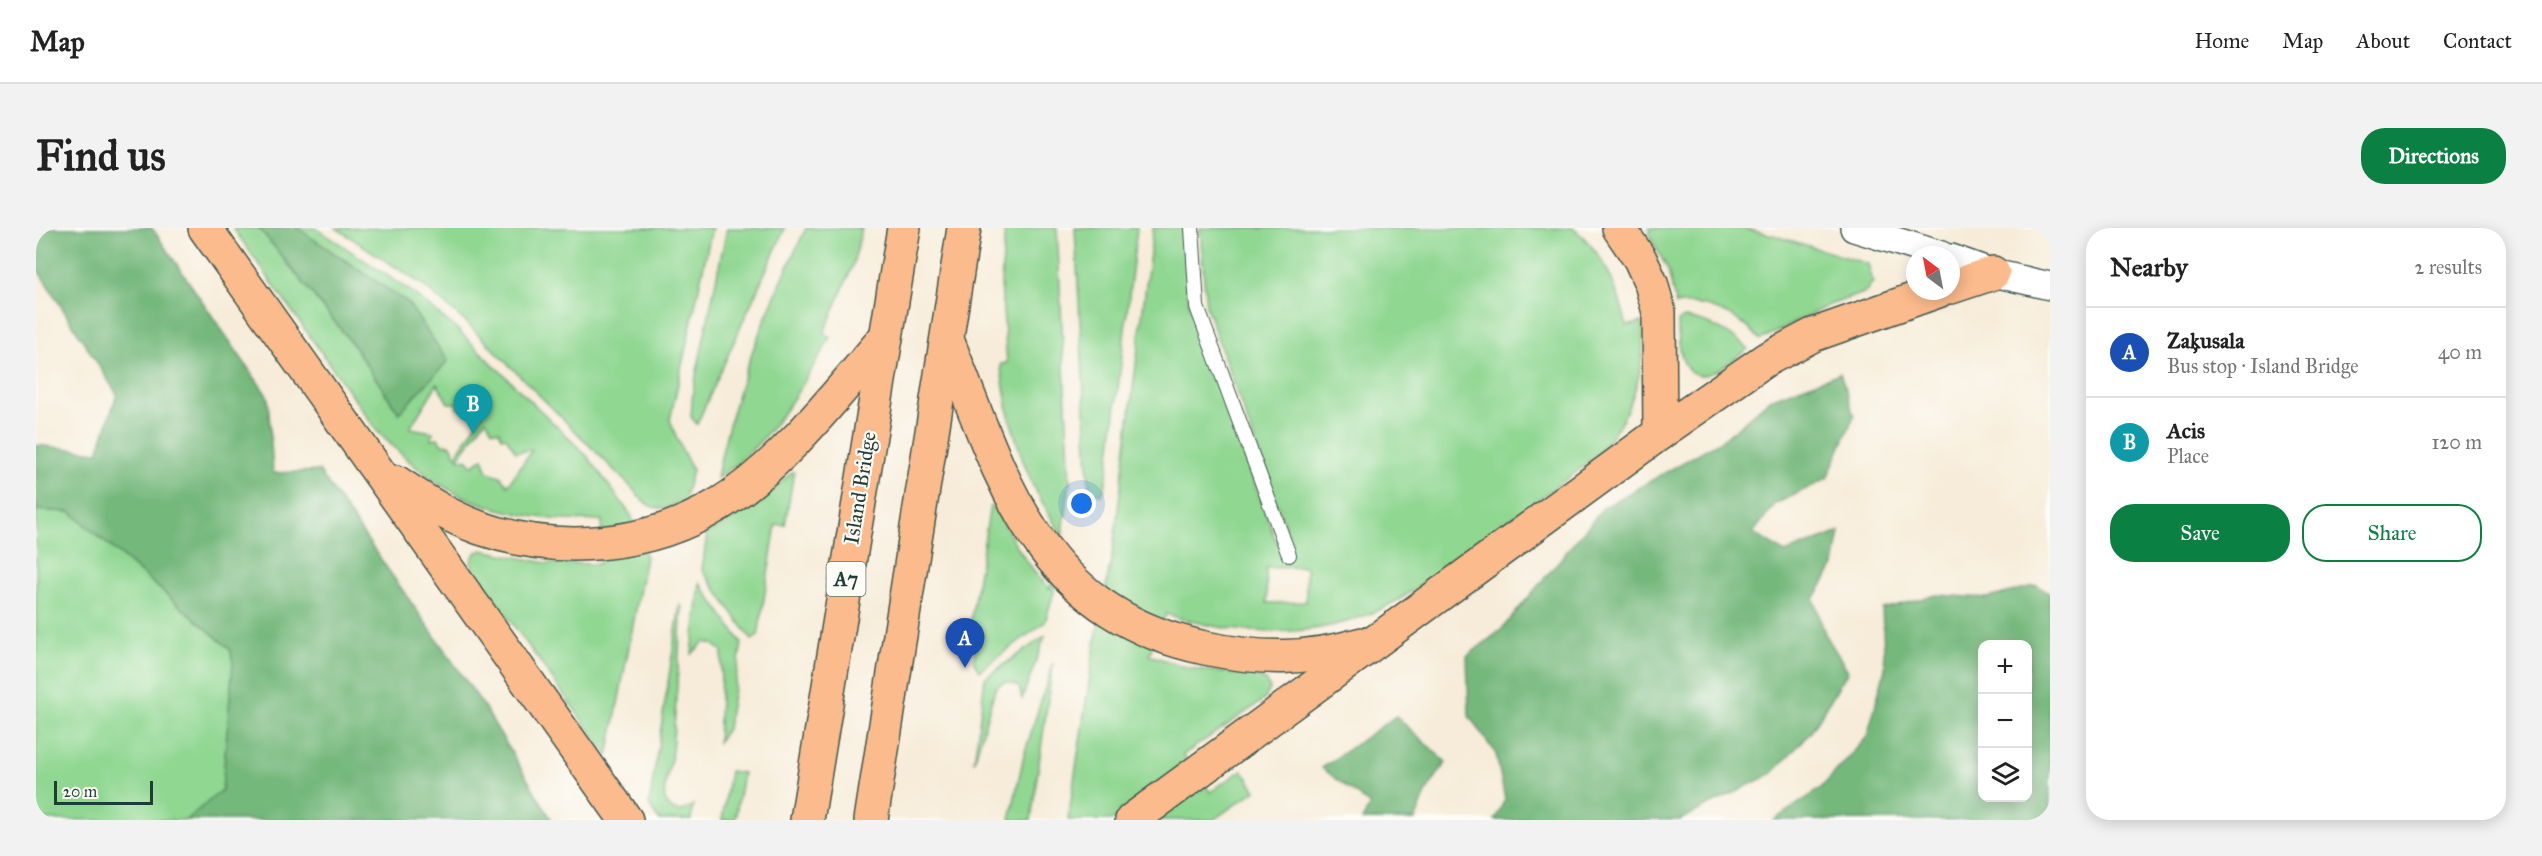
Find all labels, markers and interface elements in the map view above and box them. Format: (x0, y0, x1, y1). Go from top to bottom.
text: Map (30, 24, 85, 59)
text: Home (2194, 28, 2249, 54)
text: Map (2282, 28, 2323, 54)
text: About (2356, 28, 2410, 54)
text: Contact (2443, 28, 2512, 54)
button: Directions (2361, 128, 2506, 184)
text: Find us (36, 130, 166, 182)
north arrow (1906, 246, 1960, 300)
text: Nearby (2110, 251, 2188, 283)
text: 2 results (2414, 255, 2482, 279)
text: Zaķusala (2167, 327, 2245, 354)
text: A (2123, 340, 2136, 364)
text: 40 m (2438, 340, 2482, 364)
text: Bus stop · Island Bridge (2167, 354, 2359, 378)
pin: B (454, 384, 492, 434)
text: Acis (2167, 417, 2205, 444)
street label: Island Bridge (838, 429, 882, 546)
text: B (2123, 430, 2136, 454)
text: 120 m (2431, 430, 2482, 454)
text: Place (2167, 444, 2209, 468)
your location (1067, 489, 1096, 518)
button: Save (2110, 504, 2290, 562)
button: Share (2302, 504, 2482, 562)
road number: A7 (826, 562, 866, 596)
pin: A (946, 618, 984, 668)
map controls (1978, 640, 2032, 802)
button: + (1978, 640, 2032, 694)
button: − (1978, 694, 2032, 748)
button: layers (1978, 748, 2032, 802)
scale bar (54, 778, 153, 806)
text: 20 m (63, 782, 97, 801)

